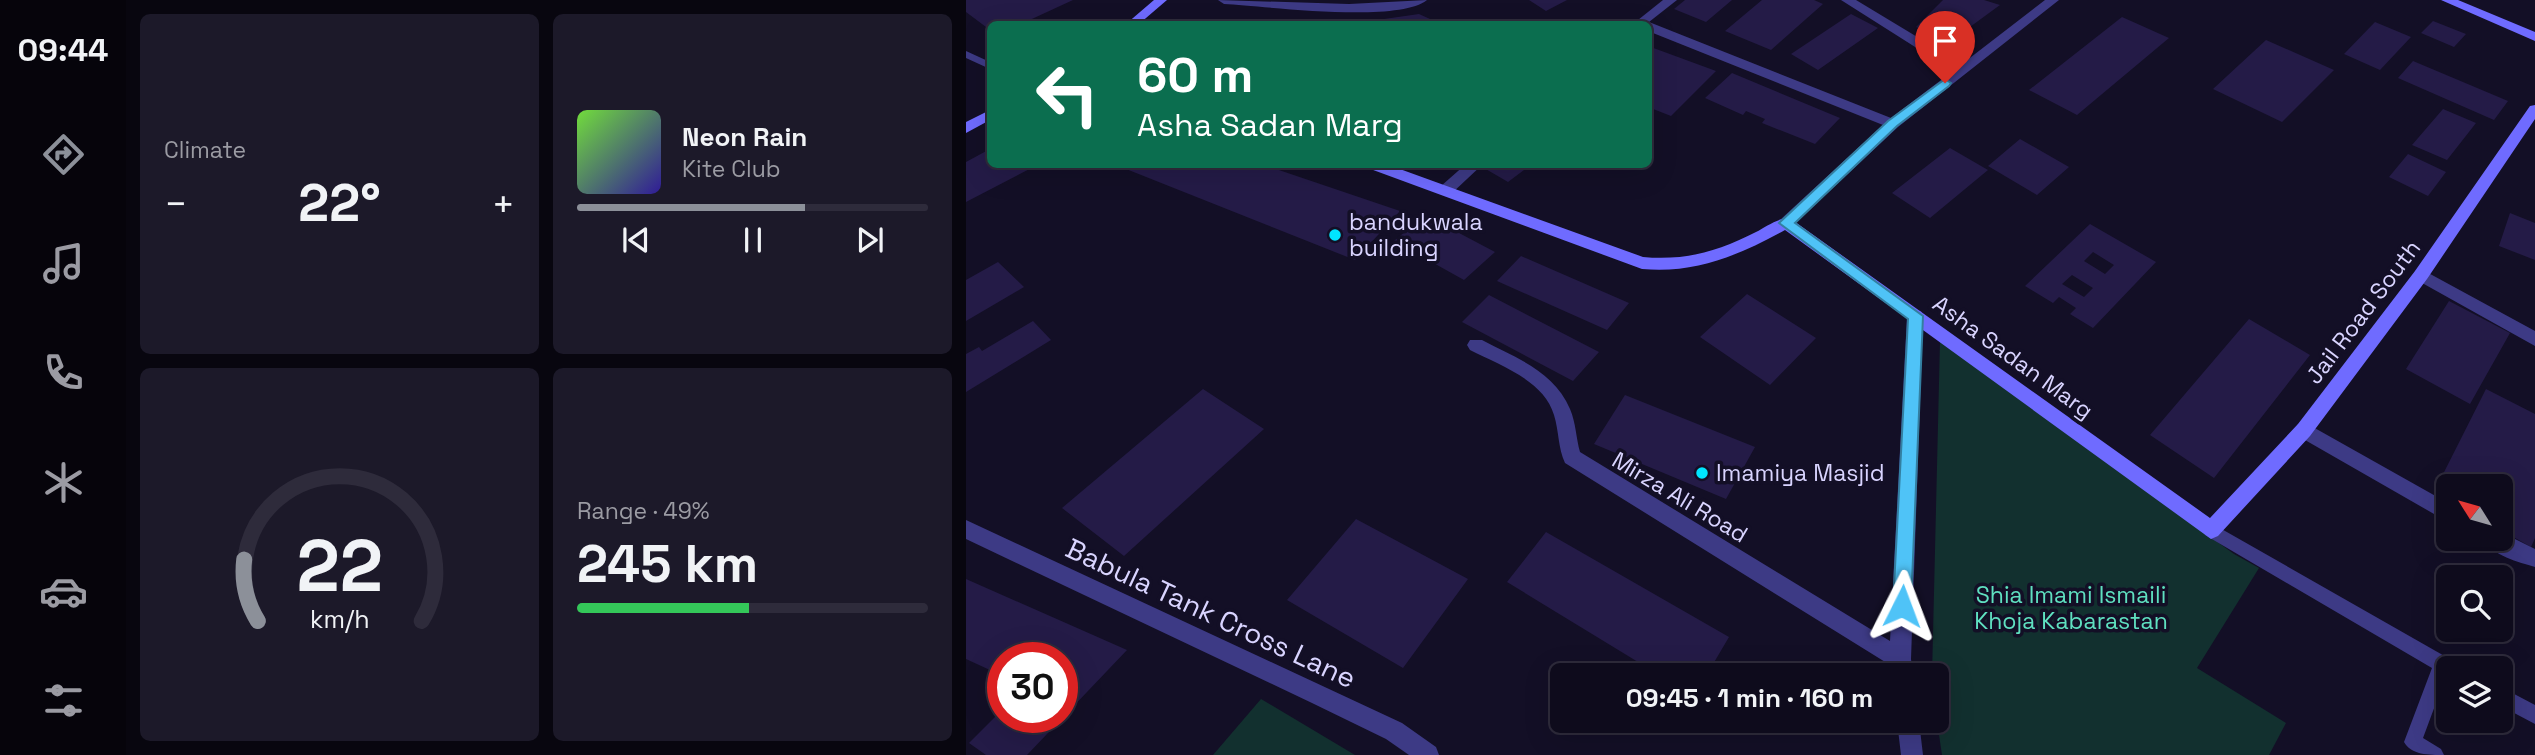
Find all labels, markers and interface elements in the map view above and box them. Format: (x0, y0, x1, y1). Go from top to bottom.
pin (1915, 11, 1975, 83)
icon: arrive (1926, 22, 1964, 60)
text: 09:44 (18, 30, 108, 70)
text: 60 m (1137, 44, 1253, 106)
icon: left (1022, 49, 1113, 140)
text: Asha Sadan Marg (1137, 105, 1403, 145)
text: Neon Rain (682, 120, 807, 154)
icon: directions (39, 130, 88, 179)
text: Climate (164, 135, 246, 165)
text: Kite Club (682, 154, 781, 184)
text: 22° (298, 170, 381, 236)
text: − (164, 180, 188, 228)
text: + (491, 180, 515, 228)
place label: bandukwala building (1349, 207, 1483, 263)
icon: previous (617, 221, 655, 259)
icon: pause (734, 221, 772, 259)
icon: next (851, 221, 889, 259)
marker: bandukwala building (1327, 227, 1343, 243)
street label: Jail Road South (2299, 234, 2427, 390)
icon: music (39, 239, 88, 288)
street label: Asha Sadan Marg (1927, 289, 2099, 425)
icon: phone (39, 348, 88, 397)
street label: Mirza Ali Road (1607, 445, 1753, 549)
icon: climate (39, 458, 88, 507)
place label: Imamiya Masjid (1716, 458, 1885, 488)
marker: Imamiya Masjid (1694, 465, 1710, 481)
north arrow (2436, 474, 2513, 551)
map controls (2436, 474, 2513, 733)
text: Range · 49% (577, 496, 710, 526)
text: 22 (296, 519, 383, 612)
street label: Babula Tank Cross Lane (1060, 530, 1362, 696)
text: 245 km (577, 531, 758, 597)
button: search (2436, 565, 2513, 642)
icon: car (39, 567, 88, 616)
position arrow (1865, 569, 1939, 643)
park label: Shia Imami Ismaili Khoja Kabarastan (1974, 580, 2168, 636)
text: km/h (310, 602, 369, 634)
speed limit sign: 30 (987, 642, 1078, 733)
button: layers (2436, 656, 2513, 733)
icon: filters (39, 676, 88, 725)
text: 09:45 · 1 min · 160 m (1626, 681, 1873, 715)

